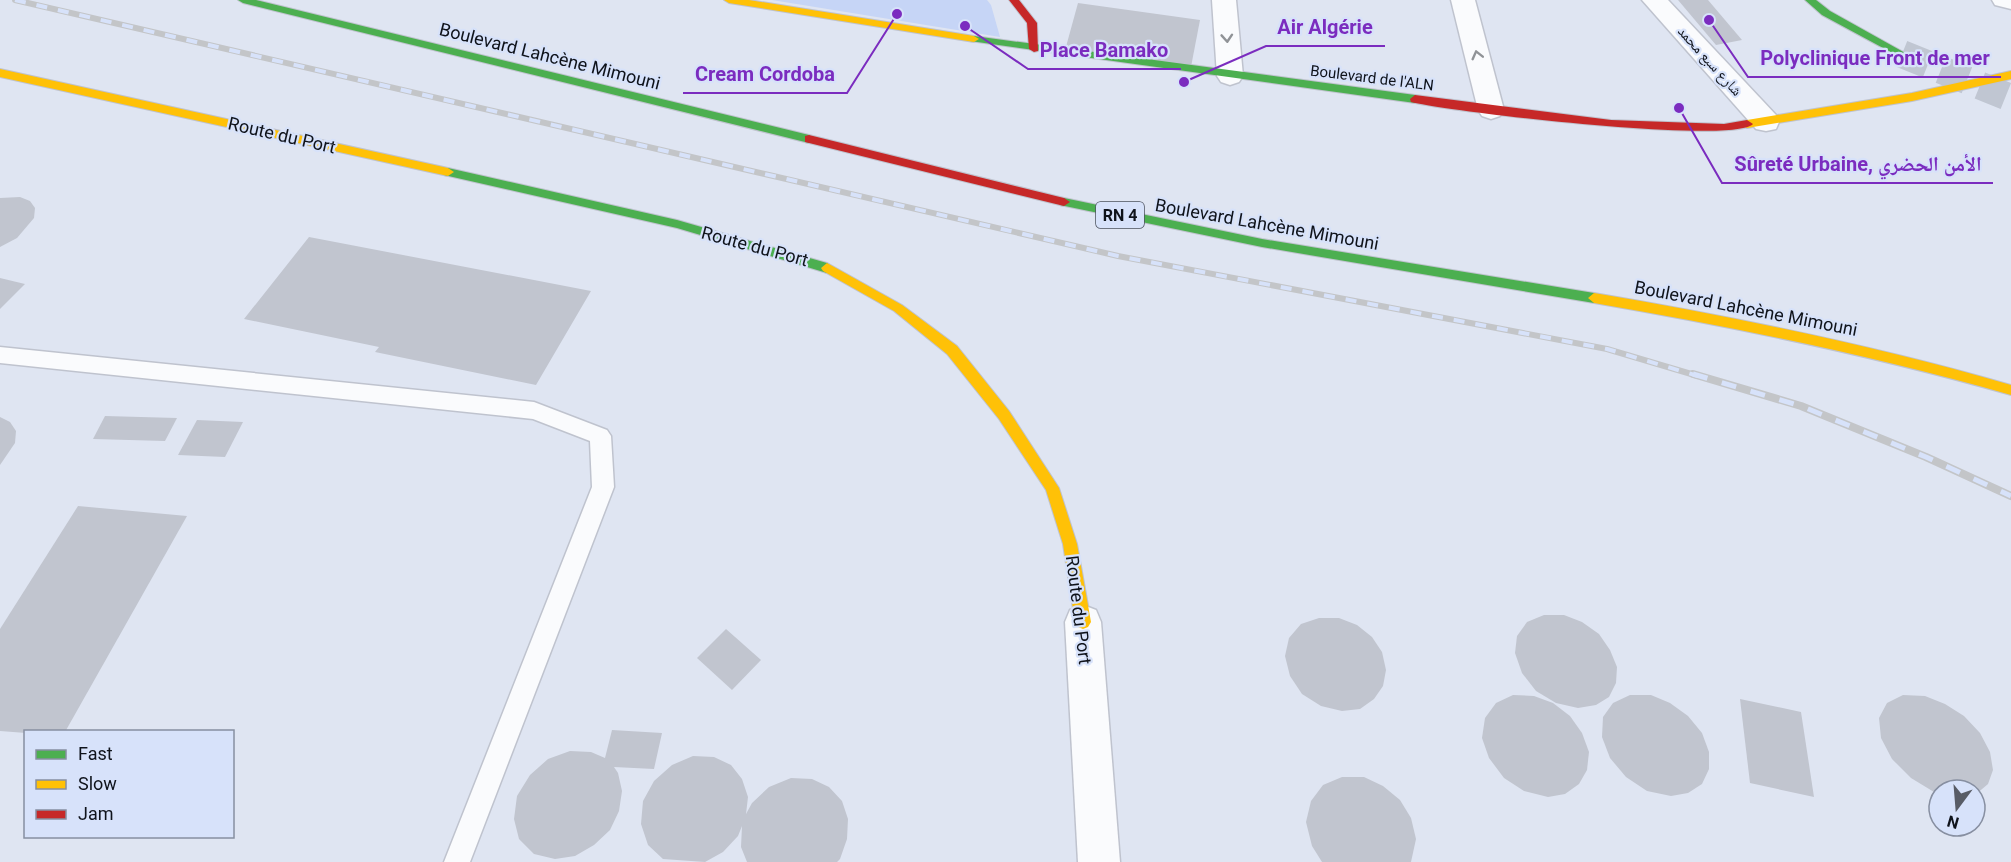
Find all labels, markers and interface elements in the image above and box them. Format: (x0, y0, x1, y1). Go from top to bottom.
callout: Air Algérie (1266, 8, 1385, 46)
text: Air Algérie (1277, 15, 1373, 39)
street label: Boulevard Lahcène Mimouni (437, 18, 663, 94)
street label: شارع سبع محمد (1673, 22, 1746, 100)
callout: Place Bamako (1028, 31, 1181, 69)
one-way arrow (1220, 33, 1233, 42)
text: Place Bamako (1040, 38, 1168, 62)
callout: Polyclinique Front de mer (1748, 39, 2001, 77)
text: Polyclinique Front de mer (1760, 46, 1990, 70)
one-way arrow (1472, 50, 1484, 61)
callout: Cream Cordoba (683, 55, 847, 93)
street label: Boulevard de l'ALN (1309, 61, 1435, 95)
text: Cream Cordoba (695, 62, 835, 86)
street label: Route du Port (226, 112, 338, 158)
callout: Sûreté Urbaine, الأمن الحضري (1722, 145, 1993, 183)
text: Sûreté Urbaine, الأمن الحضري (1734, 152, 1982, 180)
street label: Boulevard Lahcène Mimouni (1153, 194, 1381, 254)
road number: RN 4 (1096, 202, 1144, 228)
street label: Route du Port (699, 222, 811, 270)
street label: Boulevard Lahcène Mimouni (1633, 276, 1859, 340)
street label: Route du Port (1062, 554, 1096, 666)
legend (24, 730, 234, 838)
text: Fast (78, 743, 113, 764)
text: Slow (78, 773, 117, 794)
north arrow (1927, 778, 1987, 838)
text: Jam (78, 803, 114, 824)
text: N (1945, 811, 1961, 833)

